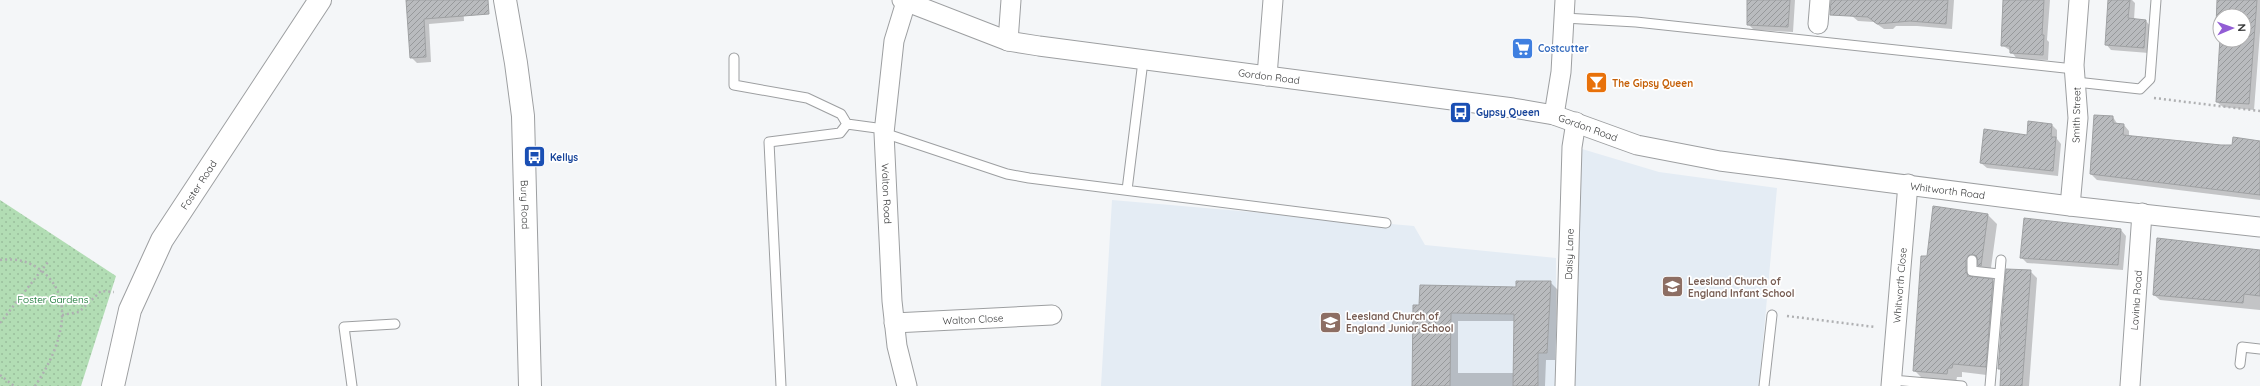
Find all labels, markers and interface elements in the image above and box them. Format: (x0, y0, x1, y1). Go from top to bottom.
north arrow (2212, 8, 2252, 48)
text: N (2235, 23, 2249, 32)
supermarket icon: Costcutter (1509, 35, 1535, 61)
place label: Costcutter (1538, 42, 1589, 55)
street label: Gordon Road (1237, 66, 1301, 87)
bar icon: The Gipsy Queen (1584, 70, 1610, 96)
place label: The Gipsy Queen (1612, 77, 1693, 90)
street label: Smith Street (2070, 86, 2083, 143)
bus stop icon: Gypsy Queen (1448, 99, 1474, 125)
place label: Gypsy Queen (1476, 106, 1540, 119)
street label: Gordon Road (1557, 111, 1619, 144)
bus stop icon: Kellys (522, 144, 548, 170)
place label: Kellys (550, 151, 578, 164)
street label: Foster Road (178, 158, 220, 212)
street label: Walton Road (878, 163, 894, 224)
street label: Bury Road (518, 180, 532, 229)
street label: Whitworth Road (1909, 180, 1986, 202)
street label: Daisy Lane (1562, 228, 1577, 280)
street label: Whitworth Close (1890, 247, 1910, 324)
street label: Lavinia Road (2128, 270, 2145, 331)
school or university icon: Leesland Church of England Infant School (1659, 274, 1685, 300)
place label: Leesland Church of England Infant School (1688, 275, 1795, 300)
park label: Foster Gardens (18, 293, 89, 306)
school or university icon: Leesland Church of England Junior School (1317, 309, 1343, 335)
place label: Leesland Church of England Junior School (1346, 310, 1453, 335)
street label: Walton Close (942, 311, 1004, 328)

